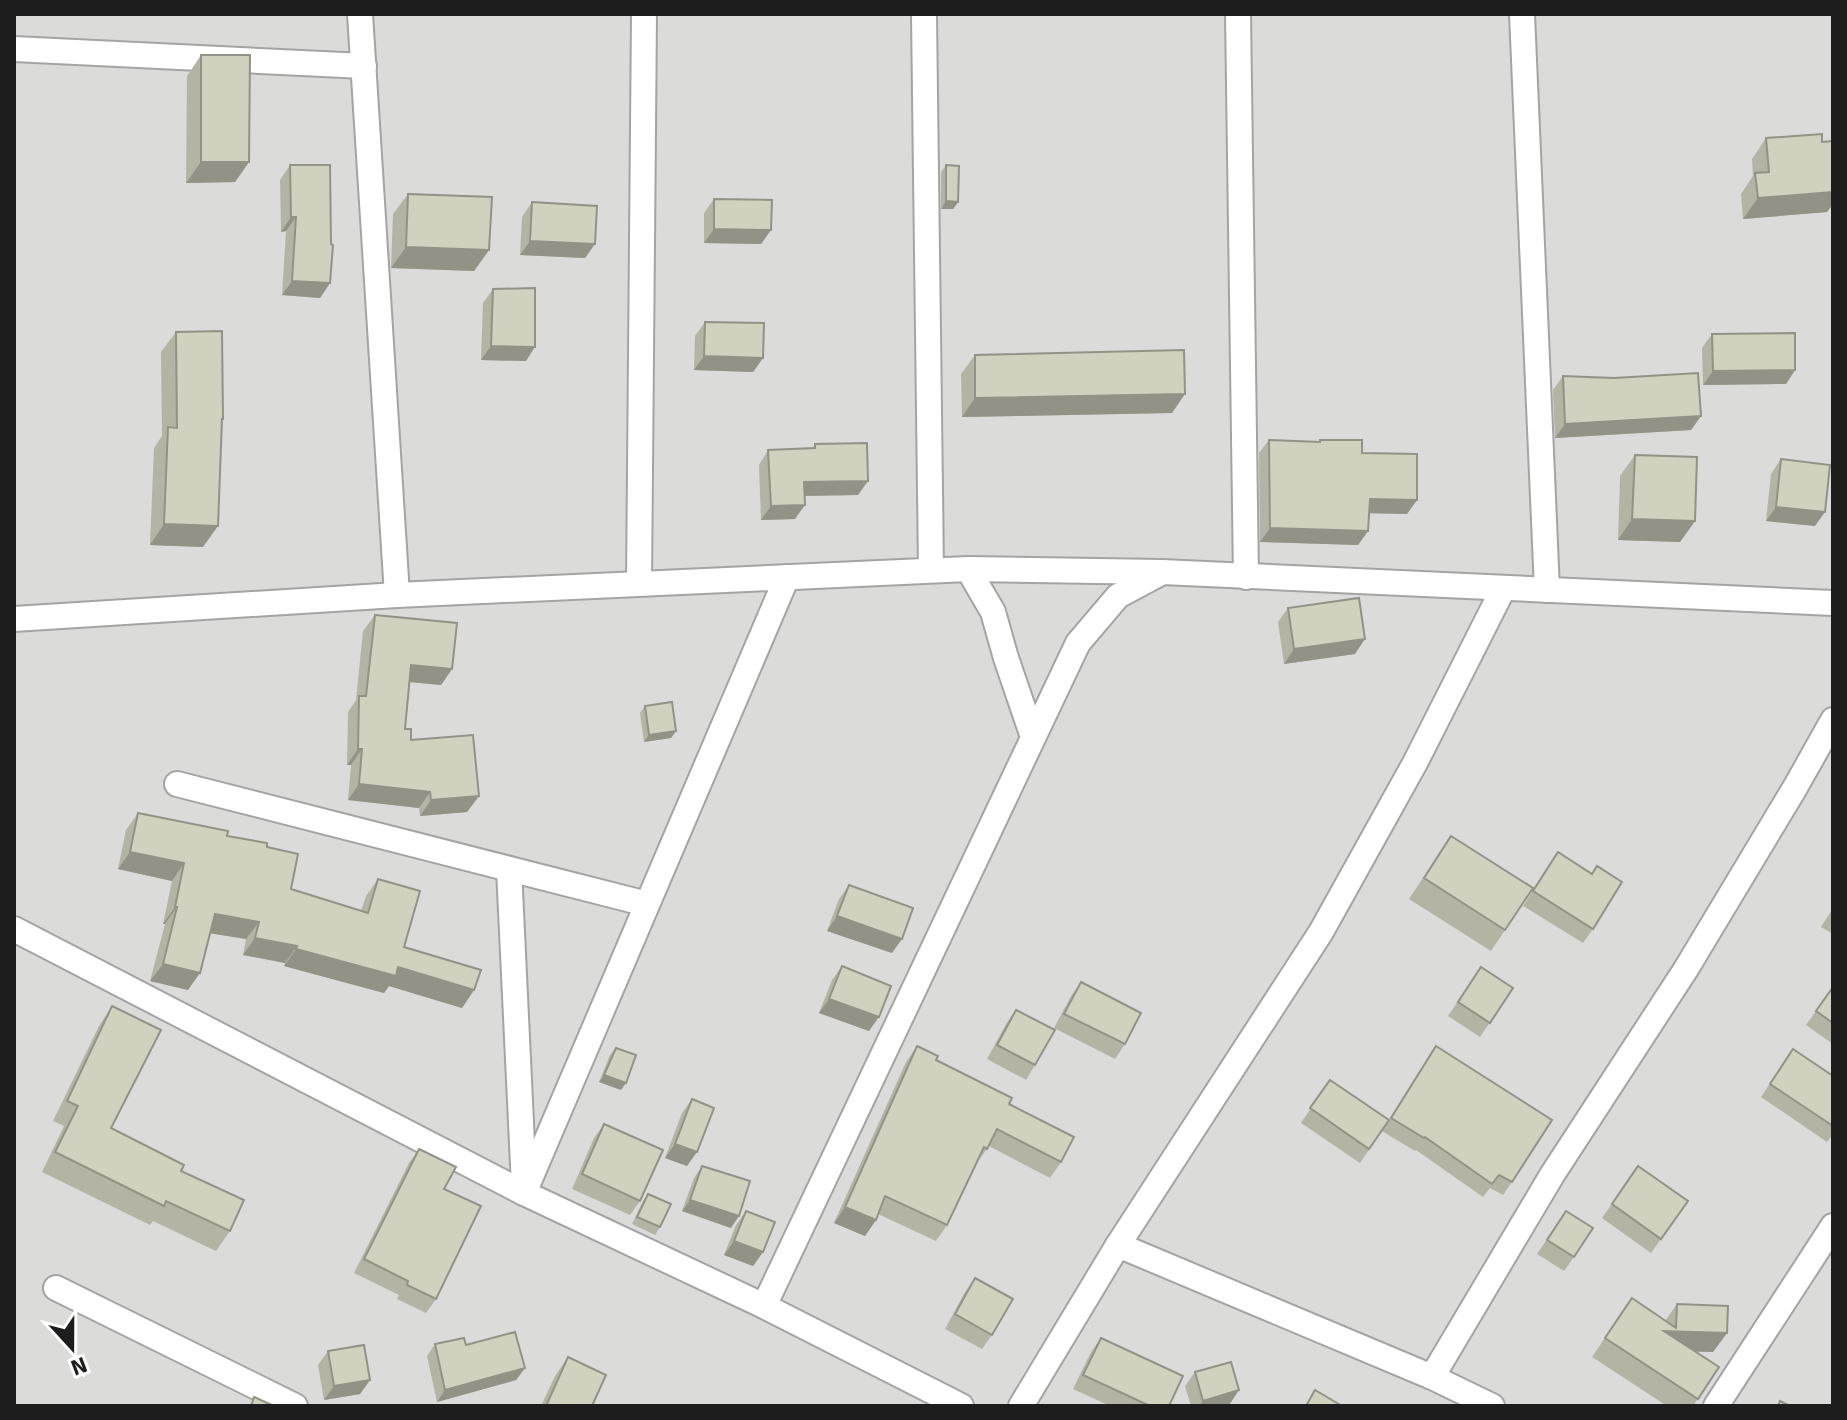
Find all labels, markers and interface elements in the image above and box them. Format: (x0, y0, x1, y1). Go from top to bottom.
north arrow (32, 1308, 112, 1388)
text: N (67, 1351, 91, 1382)

